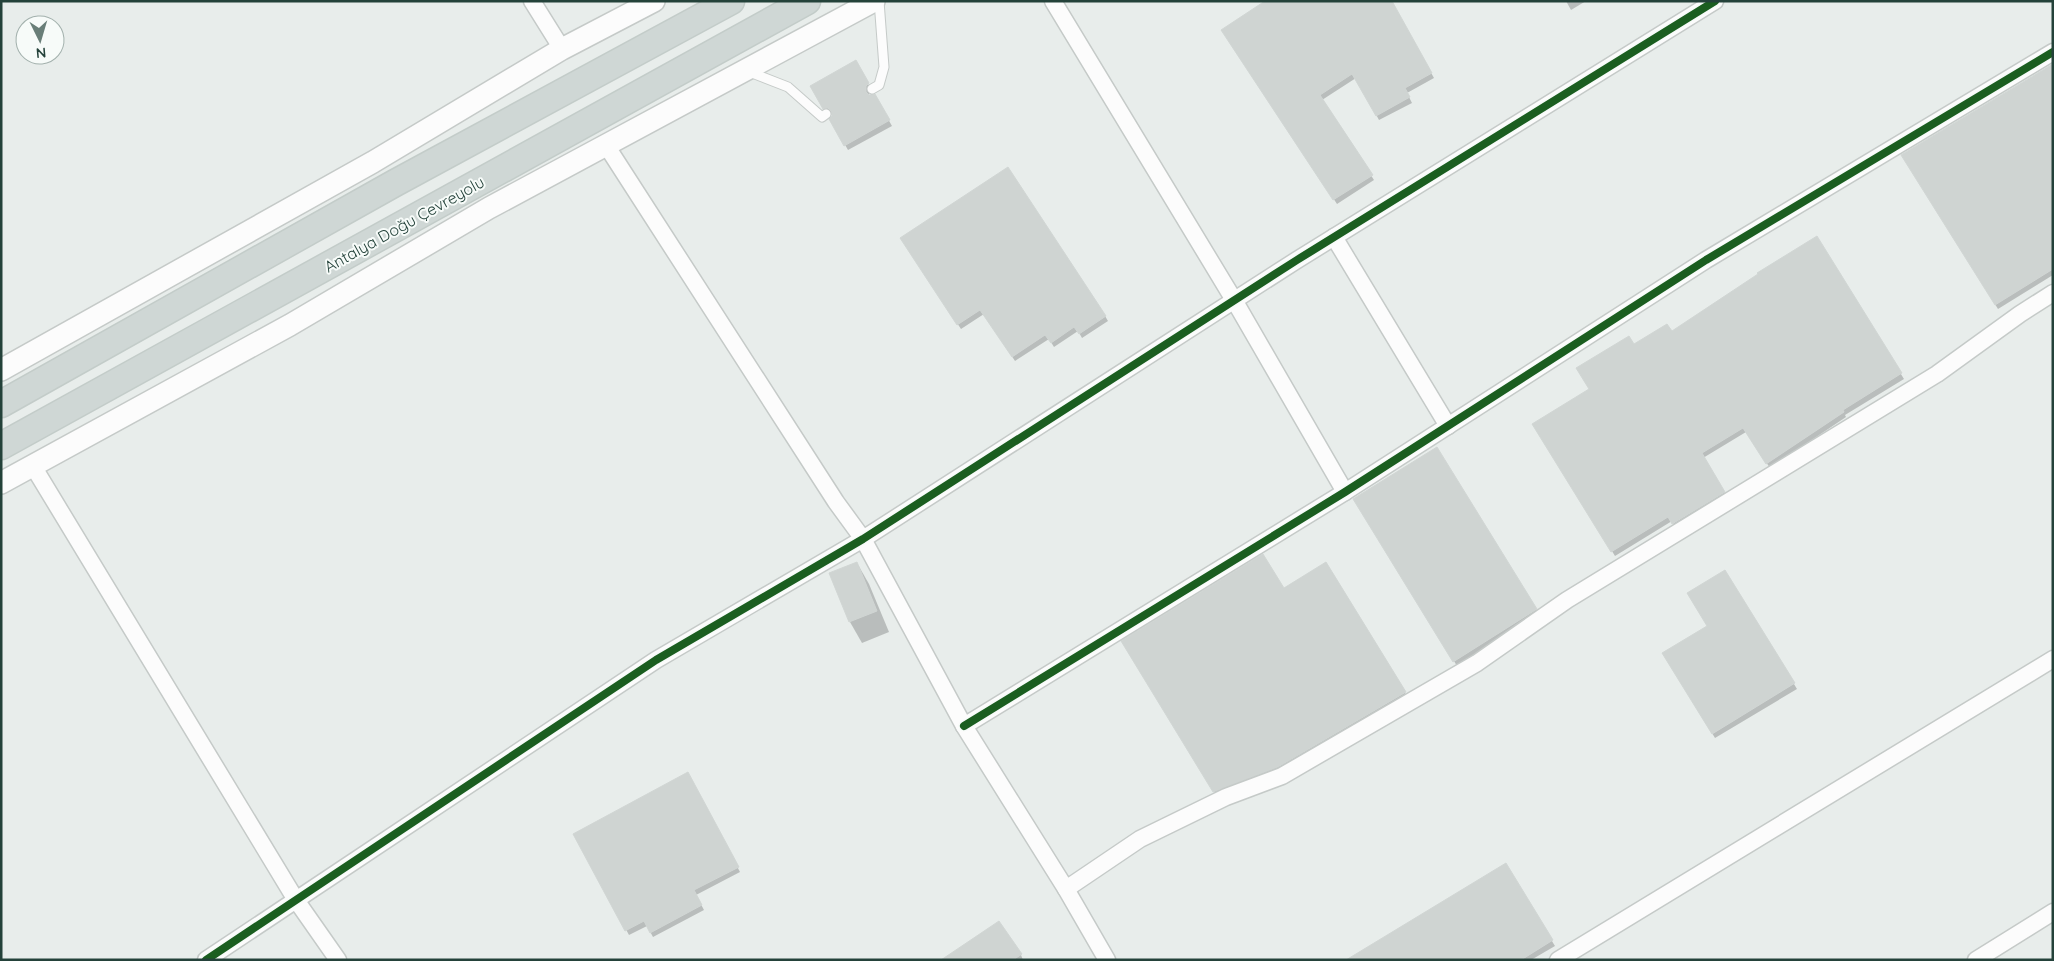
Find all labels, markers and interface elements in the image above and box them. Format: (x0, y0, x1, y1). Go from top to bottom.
north arrow (15, 15, 65, 65)
text: N (35, 44, 47, 62)
street label: Antalya Doğu Çevreyolu (320, 172, 488, 276)

